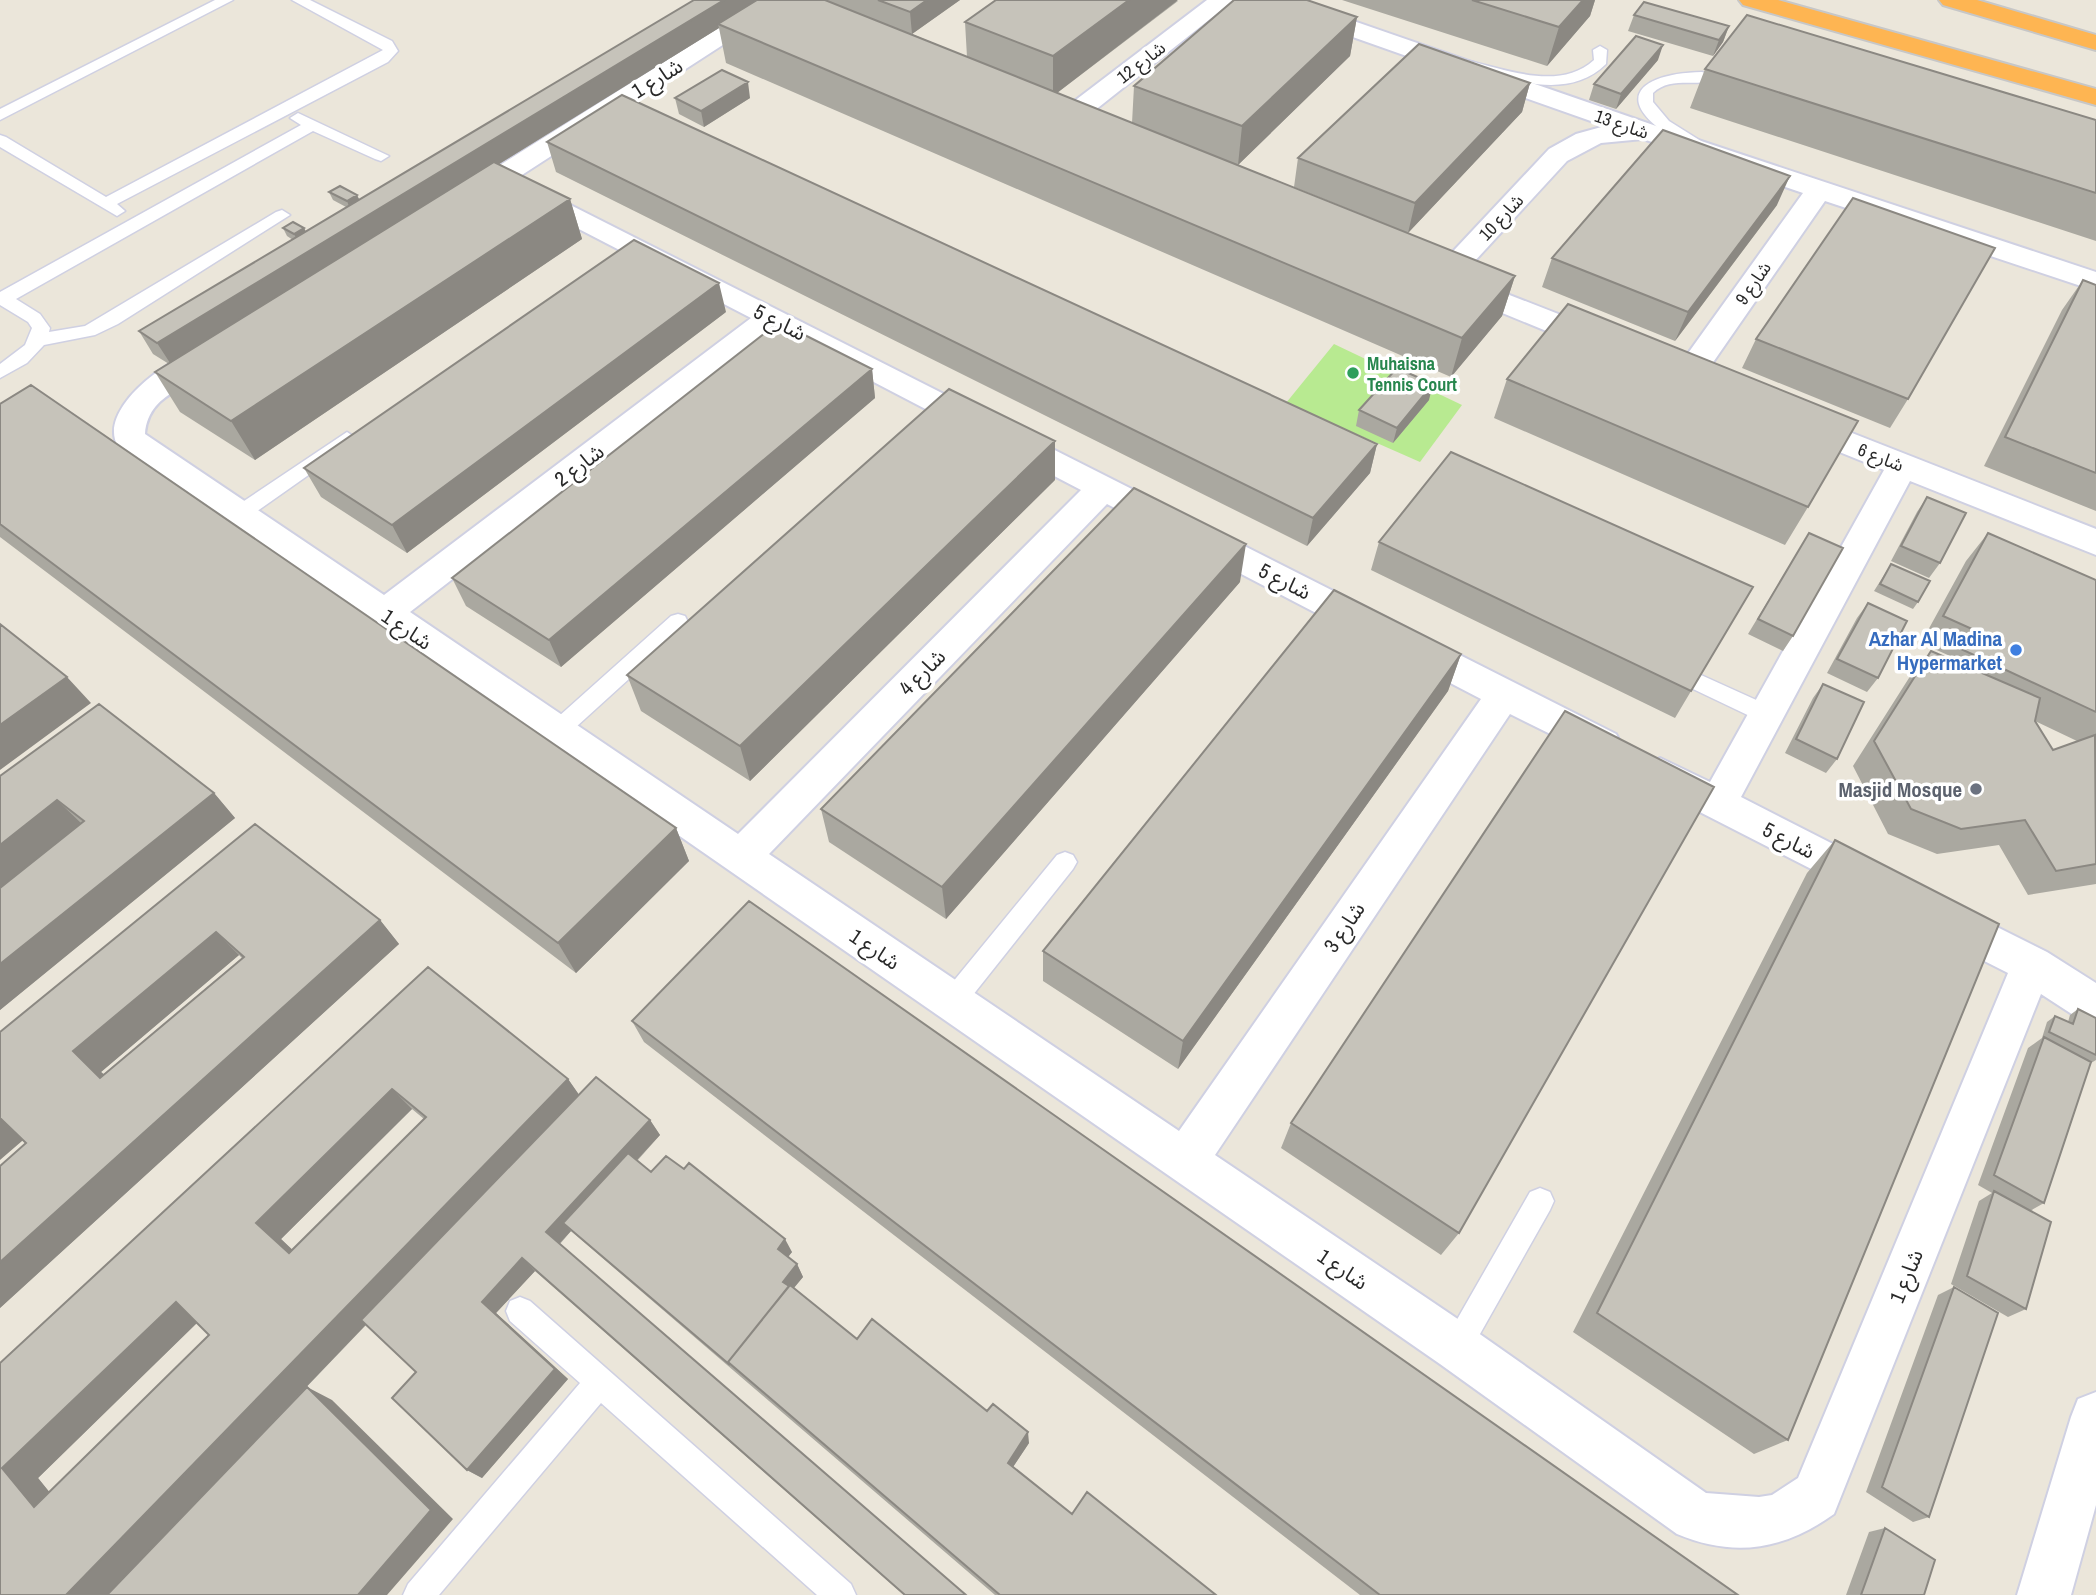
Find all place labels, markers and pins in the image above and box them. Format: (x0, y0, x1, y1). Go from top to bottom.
place label: Muhaisna Tennis Court (1367, 351, 1457, 397)
marker: Muhaisna Tennis Court (1345, 365, 1361, 381)
place label: Azhar Al Madina Hypermarket (1869, 624, 2002, 677)
marker: Azhar Al Madina Hypermarket (2008, 642, 2024, 658)
place label: Masjid Mosque (1839, 775, 1962, 804)
marker: Masjid Mosque (1968, 781, 1984, 797)

